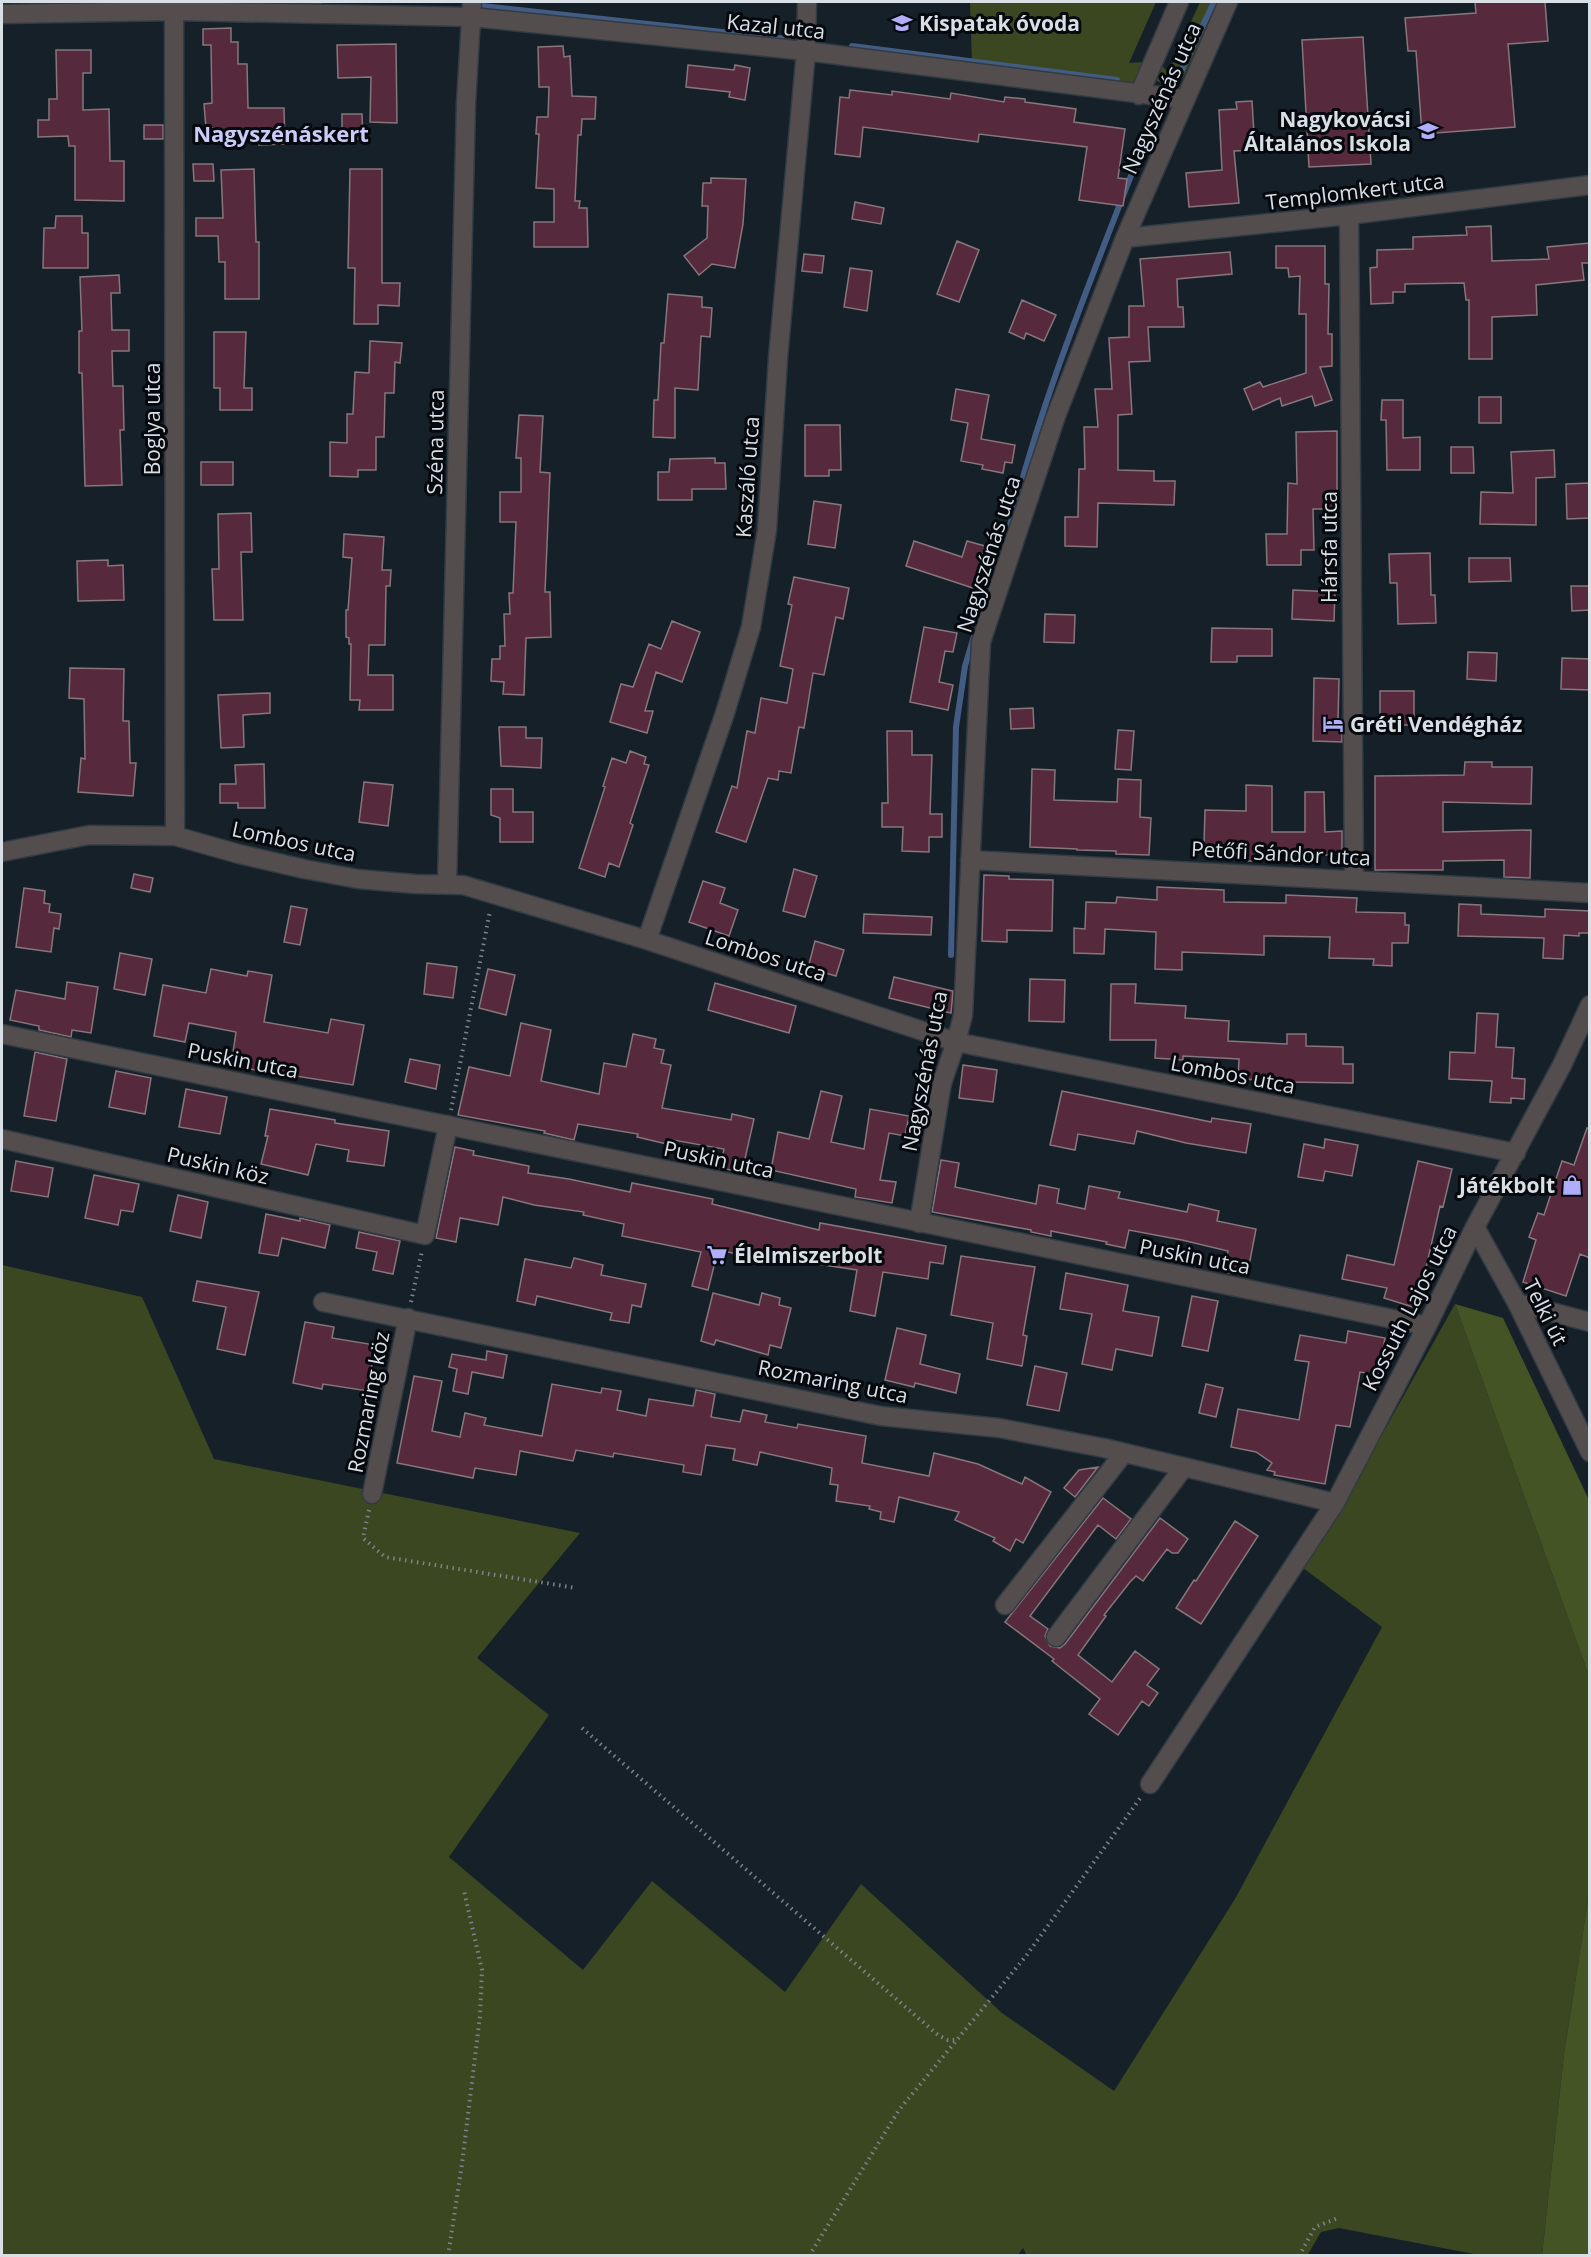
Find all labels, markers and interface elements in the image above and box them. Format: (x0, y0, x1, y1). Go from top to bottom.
street label: Kazal utca (725, 7, 827, 45)
place label: Kispatak óvoda (919, 9, 1080, 37)
school or university icon: Kispatak óvoda (890, 11, 914, 35)
street label: Nagyszénás utca (1115, 18, 1207, 178)
place label: Nagykovácsi Általános Iskola (1244, 105, 1411, 157)
district label: Nagyszénáskert (193, 118, 369, 148)
school or university icon: Nagykovácsi Általános Iskola (1416, 119, 1440, 143)
street label: Templomkert utca (1264, 166, 1446, 216)
street label: Boglya utca (138, 363, 166, 475)
street label: Széna utca (420, 389, 450, 495)
street label: Kaszáló utca (729, 415, 765, 539)
street label: Nagyszénás utca (949, 472, 1027, 636)
street label: Hársfa utca (1315, 491, 1343, 603)
place label: Gréti Vendégház (1350, 710, 1522, 738)
hotel icon: Gréti Vendégház (1321, 712, 1345, 736)
street label: Lombos utca (229, 814, 359, 868)
street label: Petőfi Sándor utca (1190, 834, 1372, 872)
street label: Lombos utca (702, 922, 830, 988)
street label: Nagyszénás utca (895, 988, 953, 1154)
street label: Puskin utca (185, 1036, 301, 1084)
street label: Lombos utca (1168, 1048, 1298, 1100)
street label: Puskin utca (661, 1134, 777, 1184)
street label: Puskin köz (164, 1140, 272, 1190)
place label: Játékbolt (1457, 1171, 1555, 1199)
shop icon: Játékbolt (1560, 1173, 1584, 1197)
street label: Kossuth Lajos utca (1355, 1220, 1463, 1396)
street label: Puskin utca (1137, 1232, 1253, 1280)
place label: Élelmiszerbolt (734, 1241, 882, 1269)
supermarket icon: Élelmiszerbolt (705, 1243, 729, 1267)
street label: Telki út (1517, 1274, 1575, 1350)
street label: Rozmaring köz (341, 1329, 395, 1475)
street label: Rozmaring utca (756, 1353, 910, 1409)

